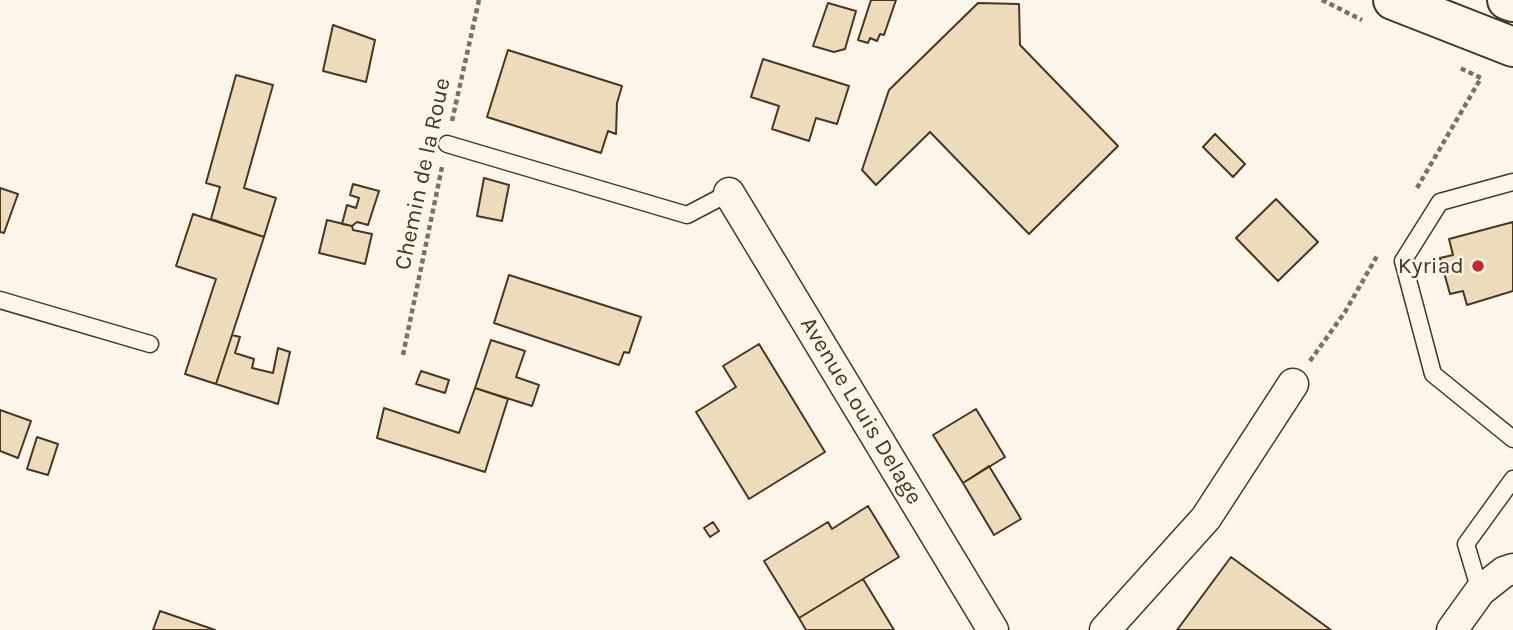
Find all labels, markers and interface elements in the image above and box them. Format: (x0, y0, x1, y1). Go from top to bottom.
street label: Chemin de la Roue (389, 76, 457, 272)
place label: Kyriad (1398, 252, 1464, 280)
marker: Kyriad (1470, 258, 1486, 274)
street label: Avenue Louis Delage (794, 312, 928, 510)

